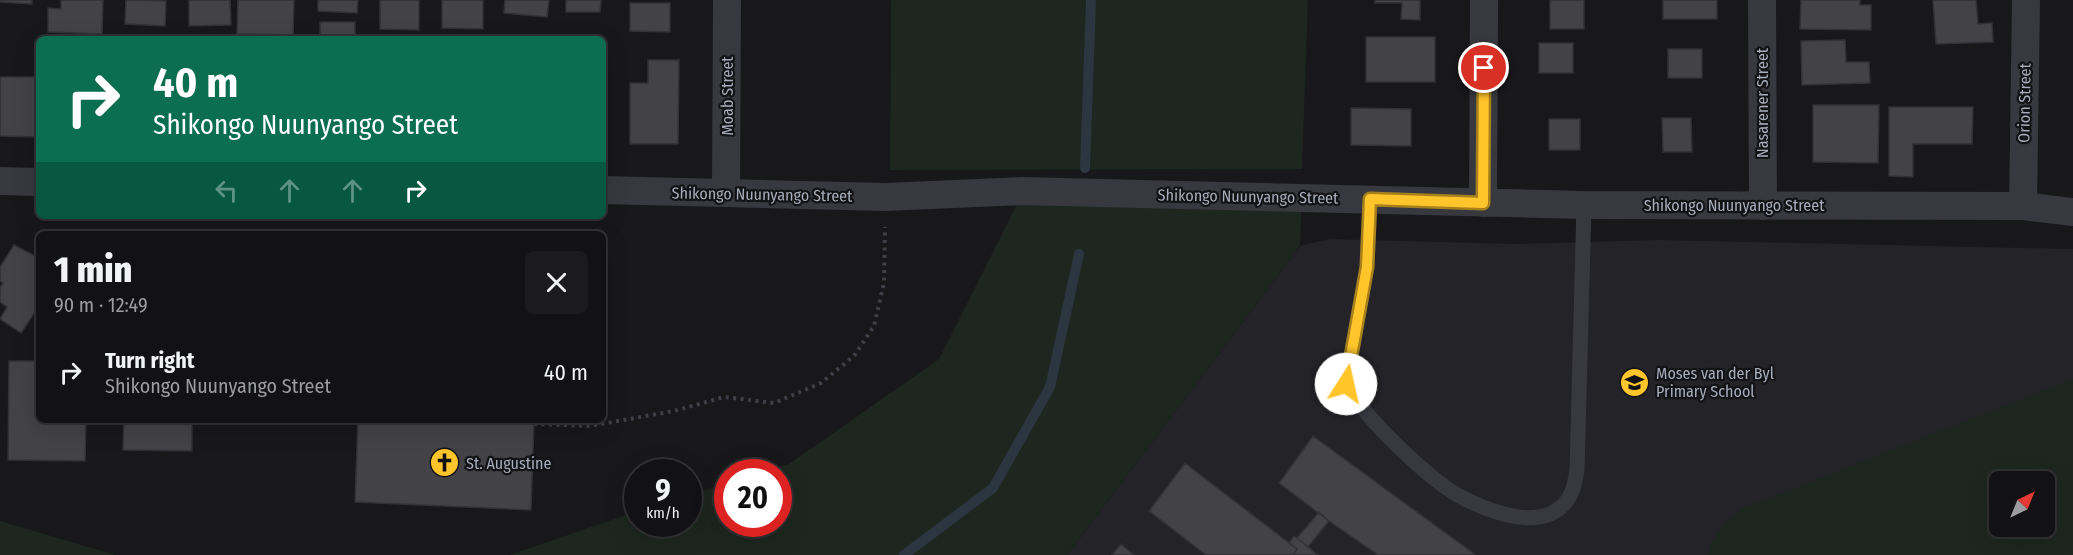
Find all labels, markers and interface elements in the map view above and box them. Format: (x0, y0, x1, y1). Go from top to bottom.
pin (1458, 42, 1509, 93)
street label: Nasarener Street (1753, 47, 1772, 158)
icon: arrive (1467, 51, 1500, 84)
street label: Moab Street (718, 56, 737, 136)
text: 40 m (153, 58, 238, 108)
icon: right (54, 60, 132, 138)
street label: Orion Street (2014, 62, 2035, 143)
text: Shikongo Nuunyango Street (153, 109, 458, 141)
icon: left (210, 174, 243, 207)
icon: ahead (273, 174, 306, 207)
icon: ahead (336, 174, 369, 207)
icon: right (399, 174, 432, 207)
street label: Shikongo Nuunyango Street (671, 183, 853, 206)
street label: Shikongo Nuunyango Street (1157, 185, 1339, 208)
street label: Shikongo Nuunyango Street (1644, 196, 1825, 215)
text: 1 min (54, 248, 132, 292)
button: close (525, 251, 588, 314)
text: 90 m · 12:49 (54, 293, 148, 317)
text: Turn right (105, 347, 194, 374)
position arrow (1314, 352, 1378, 416)
icon: right (54, 356, 87, 389)
text: 40 m (544, 359, 588, 386)
place label: Moses van der Byl Primary School (1656, 364, 1774, 401)
school or university icon: Moses van der Byl Primary School (1619, 366, 1651, 398)
text: Shikongo Nuunyango Street (105, 374, 331, 398)
church icon: St. Augustine (429, 447, 461, 479)
place label: St. Augustine (466, 454, 551, 473)
speed limit sign: 20 (714, 459, 792, 537)
north arrow (1989, 471, 2055, 537)
map controls (1989, 471, 2055, 537)
text: 9 (655, 473, 671, 509)
text: km/h (646, 504, 680, 522)

